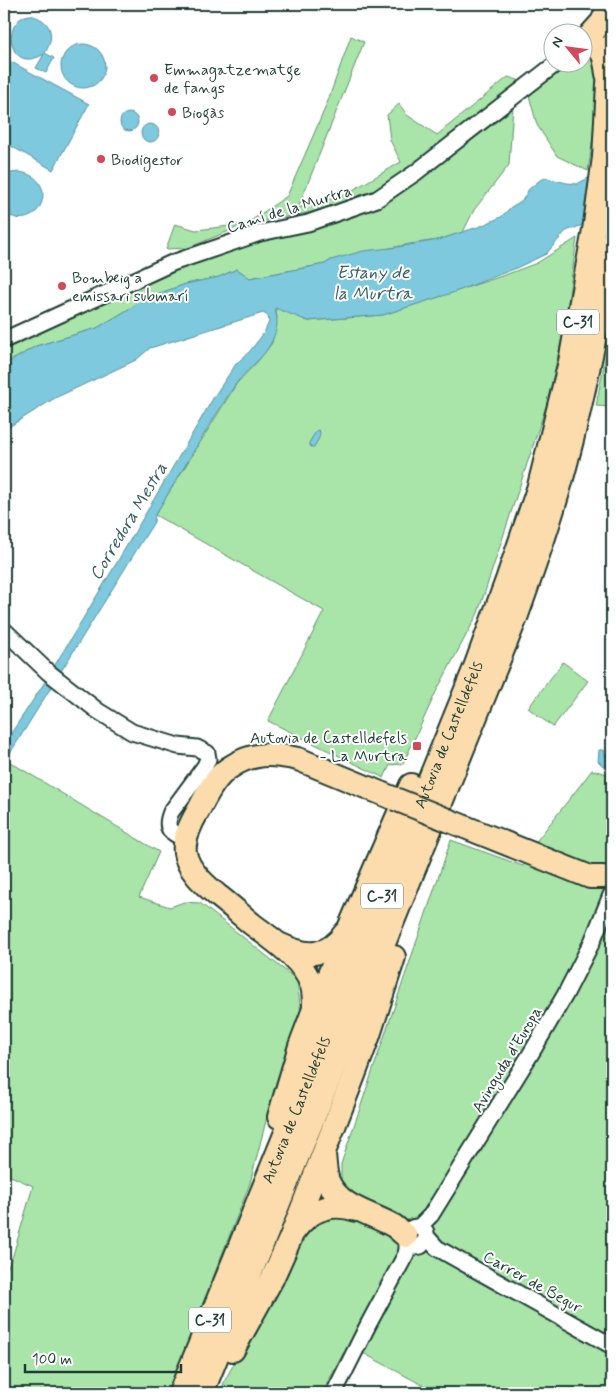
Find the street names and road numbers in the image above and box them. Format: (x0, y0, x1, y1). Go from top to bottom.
street label: Camí de la Murtra (224, 180, 355, 238)
road number: C-31 (557, 310, 599, 334)
street label: Autovia de Castelldefels (410, 658, 488, 812)
road number: C-31 (361, 884, 403, 908)
street label: Avinguda d'Europa (467, 1003, 548, 1117)
street label: Autovia de Castelldefels (257, 1033, 336, 1187)
street label: Carrer de Begur (479, 1246, 586, 1318)
road number: C-31 (189, 1308, 231, 1332)

